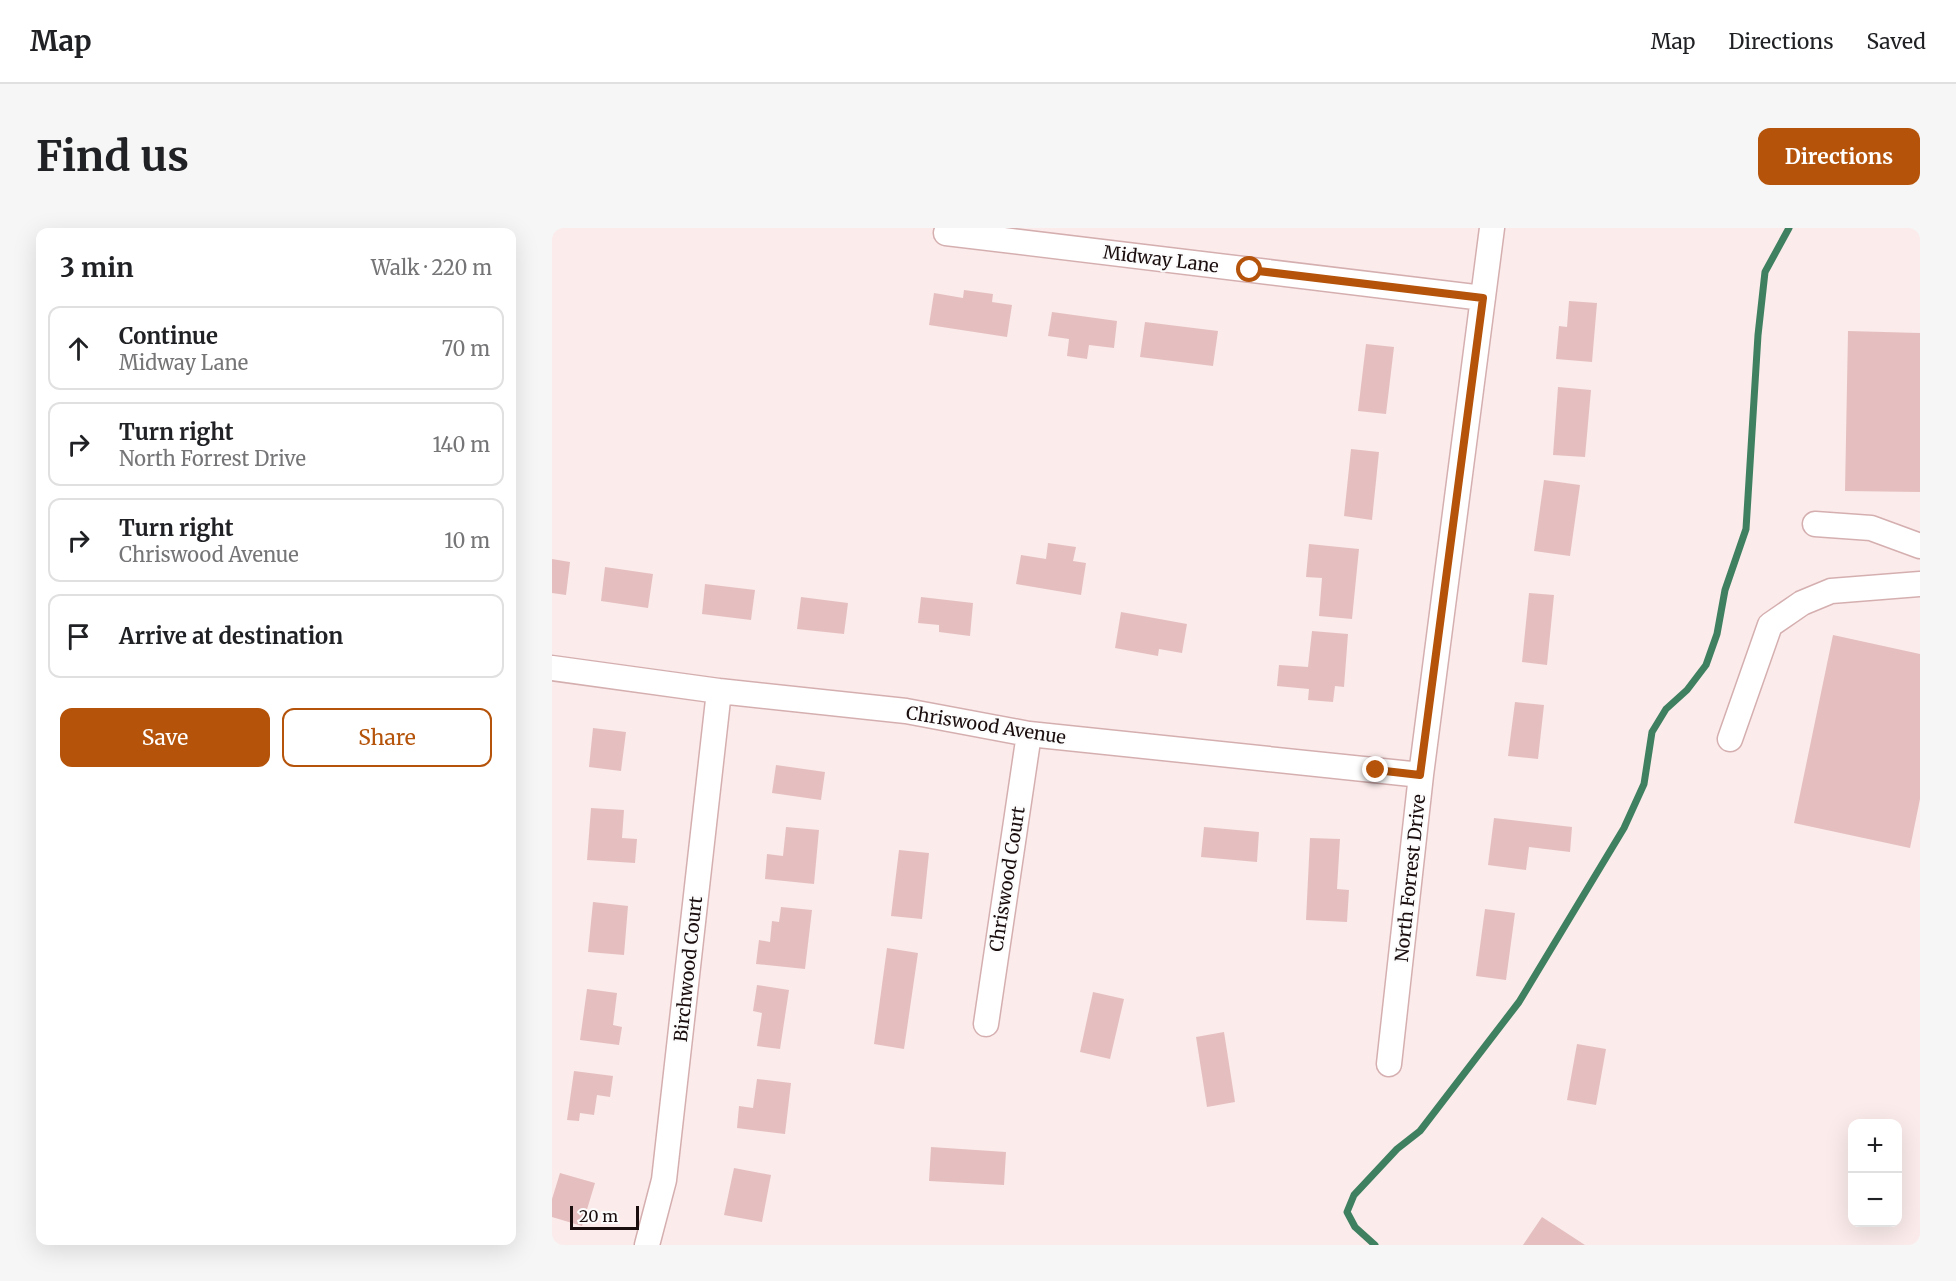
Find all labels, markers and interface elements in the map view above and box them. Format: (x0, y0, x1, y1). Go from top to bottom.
text: Map (30, 23, 92, 59)
text: Map (1651, 28, 1695, 55)
text: Directions (1728, 28, 1833, 55)
text: Saved (1866, 28, 1926, 55)
button: Directions (1758, 128, 1920, 185)
text: Find us (36, 130, 189, 182)
street label: Midway Lane (1102, 240, 1220, 278)
text: 3 min (60, 251, 134, 284)
text: Walk · 220 m (371, 255, 492, 280)
route start (1236, 256, 1262, 282)
text: Continue (119, 322, 218, 350)
icon: ahead (62, 332, 95, 365)
text: 70 m (442, 336, 490, 361)
text: Midway Lane (119, 350, 248, 375)
text: Turn right (119, 418, 233, 446)
icon: right (62, 428, 95, 461)
text: 140 m (433, 432, 490, 457)
text: North Forrest Drive (119, 446, 306, 471)
text: Turn right (119, 514, 233, 542)
icon: right (62, 524, 95, 557)
text: 10 m (444, 528, 490, 553)
text: Chriswood Avenue (119, 542, 299, 567)
icon: arrive (62, 620, 95, 653)
text: Arrive at destination (119, 622, 343, 650)
street label: Chriswood Avenue (904, 701, 1068, 749)
button: Save (60, 708, 270, 767)
button: Share (282, 708, 492, 767)
route end (1362, 756, 1388, 782)
street label: North Forrest Drive (1390, 793, 1430, 963)
street label: Chriswood Court (984, 805, 1030, 953)
street label: Birchwood Court (669, 895, 707, 1043)
map controls (1848, 1119, 1902, 1227)
button: + (1848, 1119, 1902, 1173)
button: − (1848, 1173, 1902, 1227)
scale bar (570, 1203, 639, 1230)
text: 20 m (579, 1206, 618, 1226)

